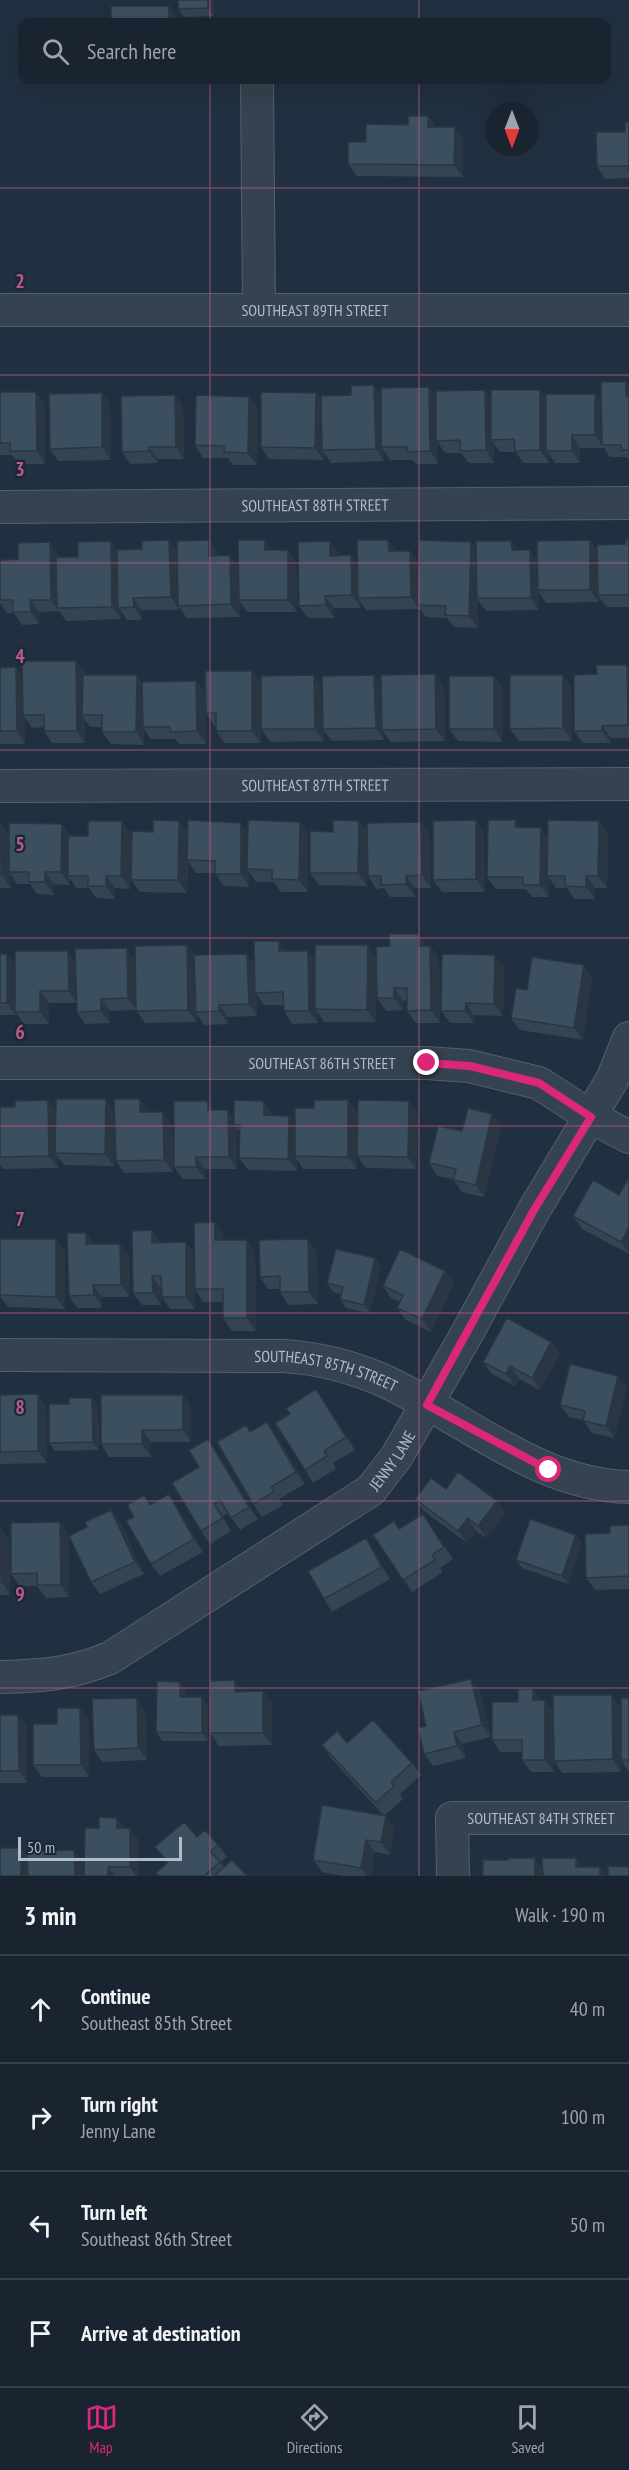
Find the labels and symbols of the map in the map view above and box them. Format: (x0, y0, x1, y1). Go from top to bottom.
north arrow (485, 102, 539, 156)
text: 2 (15, 268, 25, 294)
street label: SOUTHEAST 89TH STREET (241, 300, 389, 320)
text: 3 (15, 456, 25, 482)
street label: SOUTHEAST 88TH STREET (241, 495, 389, 515)
text: 4 (15, 643, 25, 669)
street label: SOUTHEAST 87TH STREET (241, 775, 389, 795)
text: 5 (15, 831, 25, 857)
text: 6 (15, 1019, 25, 1045)
route end (413, 1049, 439, 1075)
street label: SOUTHEAST 86TH STREET (248, 1053, 396, 1073)
text: 7 (15, 1206, 25, 1232)
street label: SOUTHEAST 85TH STREET (254, 1346, 401, 1396)
text: 8 (15, 1394, 25, 1420)
street label: JENNY LANE (364, 1427, 419, 1495)
route start (535, 1456, 561, 1482)
text: 9 (15, 1581, 25, 1607)
street label: SOUTHEAST 84TH STREET (467, 1808, 615, 1828)
scale bar (18, 1834, 182, 1862)

